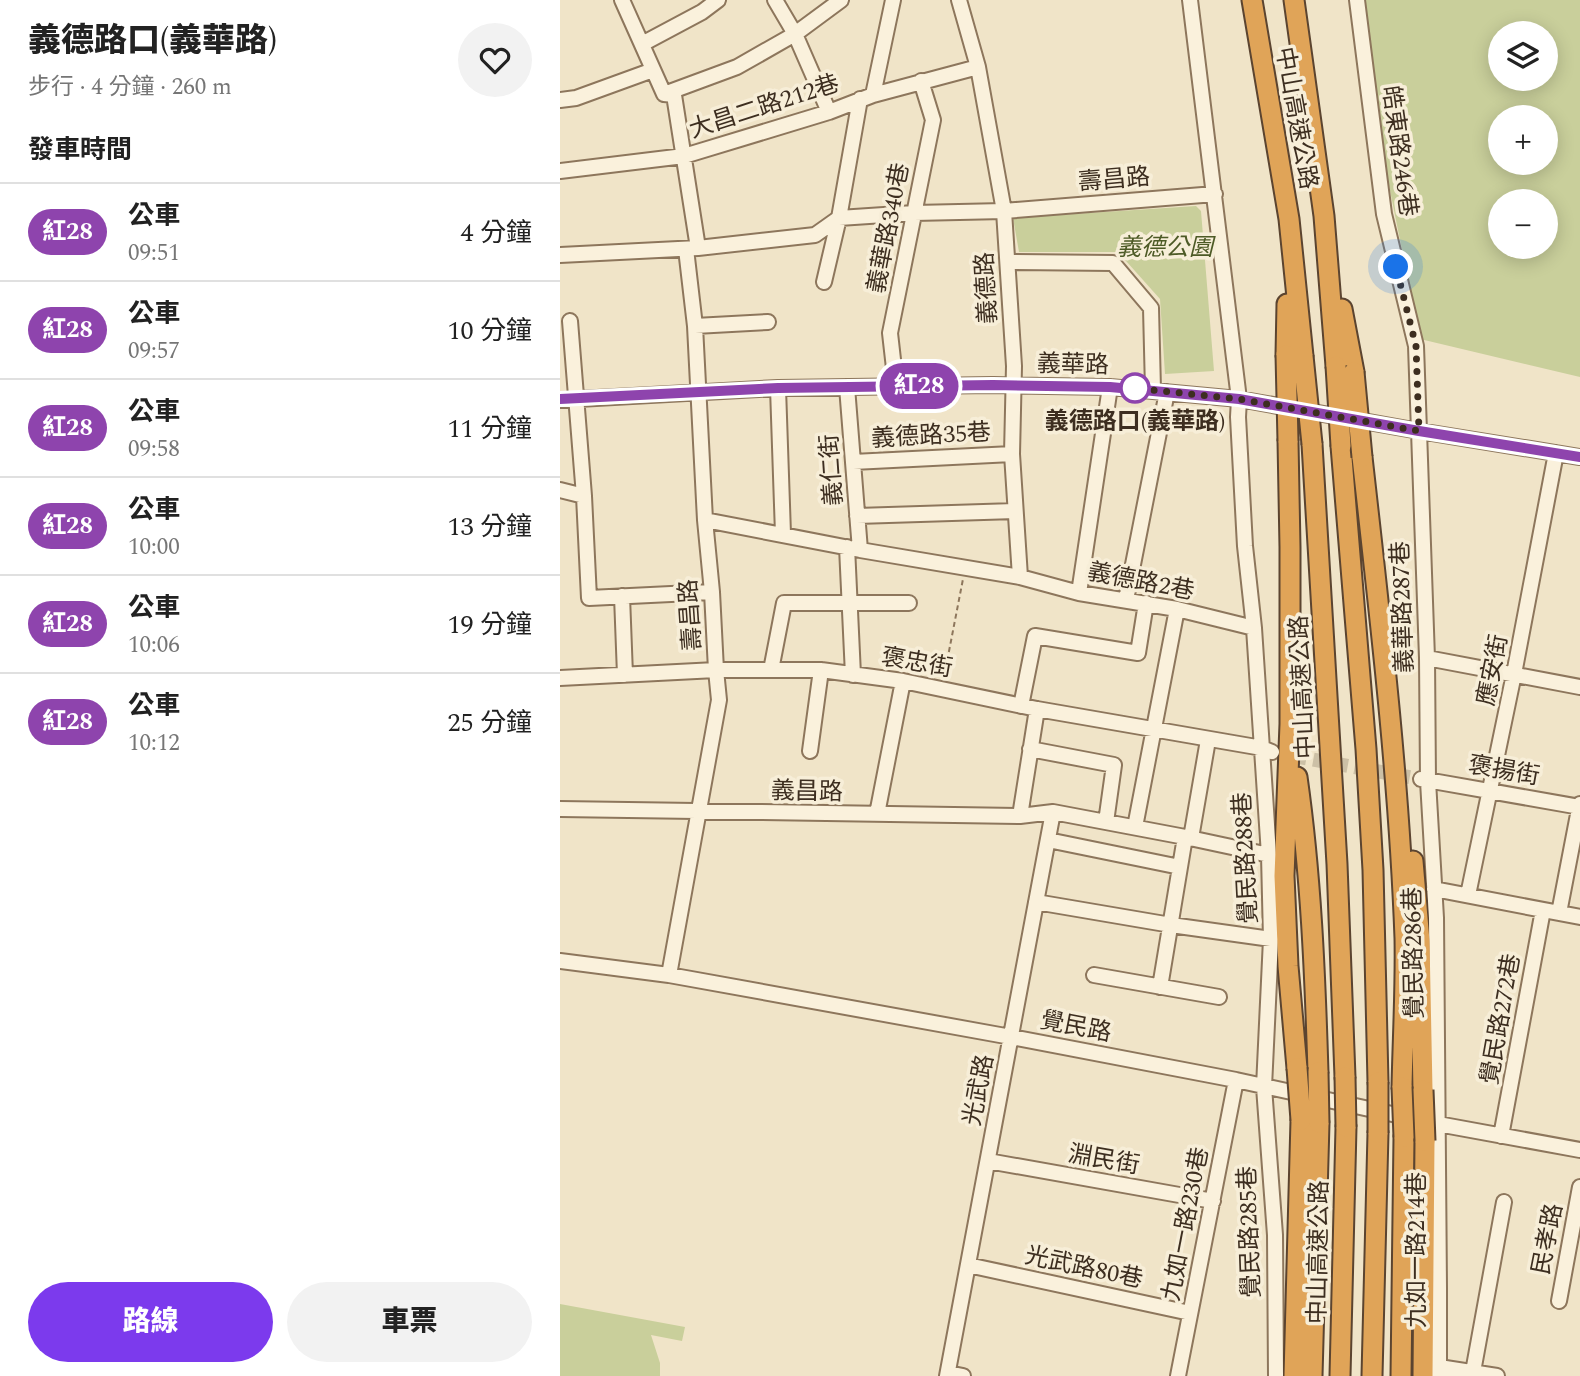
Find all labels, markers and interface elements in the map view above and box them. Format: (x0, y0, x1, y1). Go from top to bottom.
text: 義德路口(義華路) (28, 16, 277, 66)
map controls (1488, 21, 1558, 259)
button: layers (1488, 21, 1558, 91)
button: heart (458, 23, 532, 97)
street label: 中山高速公路 (1266, 44, 1326, 192)
street label: 大昌二路212巷 (685, 66, 844, 148)
text: 步行 · 4 分鐘 · 260 m (28, 70, 232, 105)
street label: 皓東路246巷 (1372, 83, 1426, 219)
button: + (1488, 105, 1558, 175)
text: 發車時間 (28, 130, 132, 170)
street label: 壽昌路 (1077, 159, 1152, 201)
street label: 義華路340巷 (859, 160, 919, 296)
button: − (1488, 189, 1558, 259)
text: 公車 (128, 196, 180, 236)
text: 4 分鐘 (460, 213, 532, 253)
text: 紅28 (42, 214, 93, 250)
park label: 義德公園 (1117, 230, 1216, 266)
text: 09:51 (128, 236, 180, 271)
your location (1378, 249, 1413, 284)
street label: 義德路 (967, 251, 1007, 325)
text: 公車 (128, 294, 180, 334)
text: 10 分鐘 (447, 311, 532, 351)
text: 紅28 (42, 312, 93, 348)
text: 09:57 (128, 334, 180, 369)
street label: 義華路 (1037, 346, 1109, 384)
line badge: 紅28 (879, 363, 959, 409)
text: 紅28 (894, 368, 944, 404)
marker: 義德路口(義華路) (1120, 373, 1150, 403)
text: 公車 (128, 392, 180, 432)
place label: 義德路口(義華路) (1045, 404, 1225, 440)
text: 11 分鐘 (447, 409, 532, 449)
text: 紅28 (42, 410, 93, 446)
street label: 義德路35巷 (870, 415, 992, 457)
text: 09:58 (128, 432, 180, 467)
street label: 義仁街 (812, 433, 852, 507)
text: 公車 (128, 490, 180, 530)
text: 13 分鐘 (447, 507, 532, 547)
text: 紅28 (42, 508, 93, 544)
text: 10:00 (128, 530, 180, 565)
street label: 義華路287巷 (1383, 540, 1423, 674)
street label: 義德路2巷 (1084, 554, 1197, 610)
street label: 壽昌路 (671, 578, 711, 652)
text: 公車 (128, 588, 180, 628)
text: 19 分鐘 (447, 605, 532, 645)
text: 紅28 (42, 606, 93, 642)
street label: 中山高速公路 (1281, 614, 1325, 760)
text: 10:06 (128, 628, 180, 663)
street label: 應安街 (1468, 631, 1518, 709)
street label: 褒忠街 (878, 639, 955, 687)
text: 公車 (128, 686, 180, 726)
text: 25 分鐘 (447, 703, 532, 743)
text: 紅28 (42, 704, 93, 740)
text: 10:12 (128, 726, 180, 761)
street label: 褒揚街 (1465, 747, 1542, 795)
street label: 義昌路 (771, 773, 843, 811)
street label: 覺民路288巷 (1225, 791, 1267, 925)
street label: 覺民路286巷 (1395, 887, 1433, 1019)
street label: 覺民路272巷 (1472, 951, 1530, 1087)
street label: 覺民路 (1037, 1002, 1115, 1052)
street label: 光武路 (954, 1051, 1004, 1129)
street label: 淵民街 (1065, 1136, 1142, 1184)
street label: 九如一路230巷 (1153, 1144, 1219, 1304)
street label: 覺民路285巷 (1230, 1165, 1270, 1299)
street label: 九如一路214巷 (1399, 1172, 1435, 1328)
street label: 中山高速公路 (1300, 1180, 1338, 1324)
street label: 民孝路 (1523, 1200, 1573, 1278)
street label: 光武路80巷 (1021, 1238, 1146, 1298)
button: 路線 (28, 1282, 273, 1362)
button: 車票 (287, 1282, 532, 1362)

